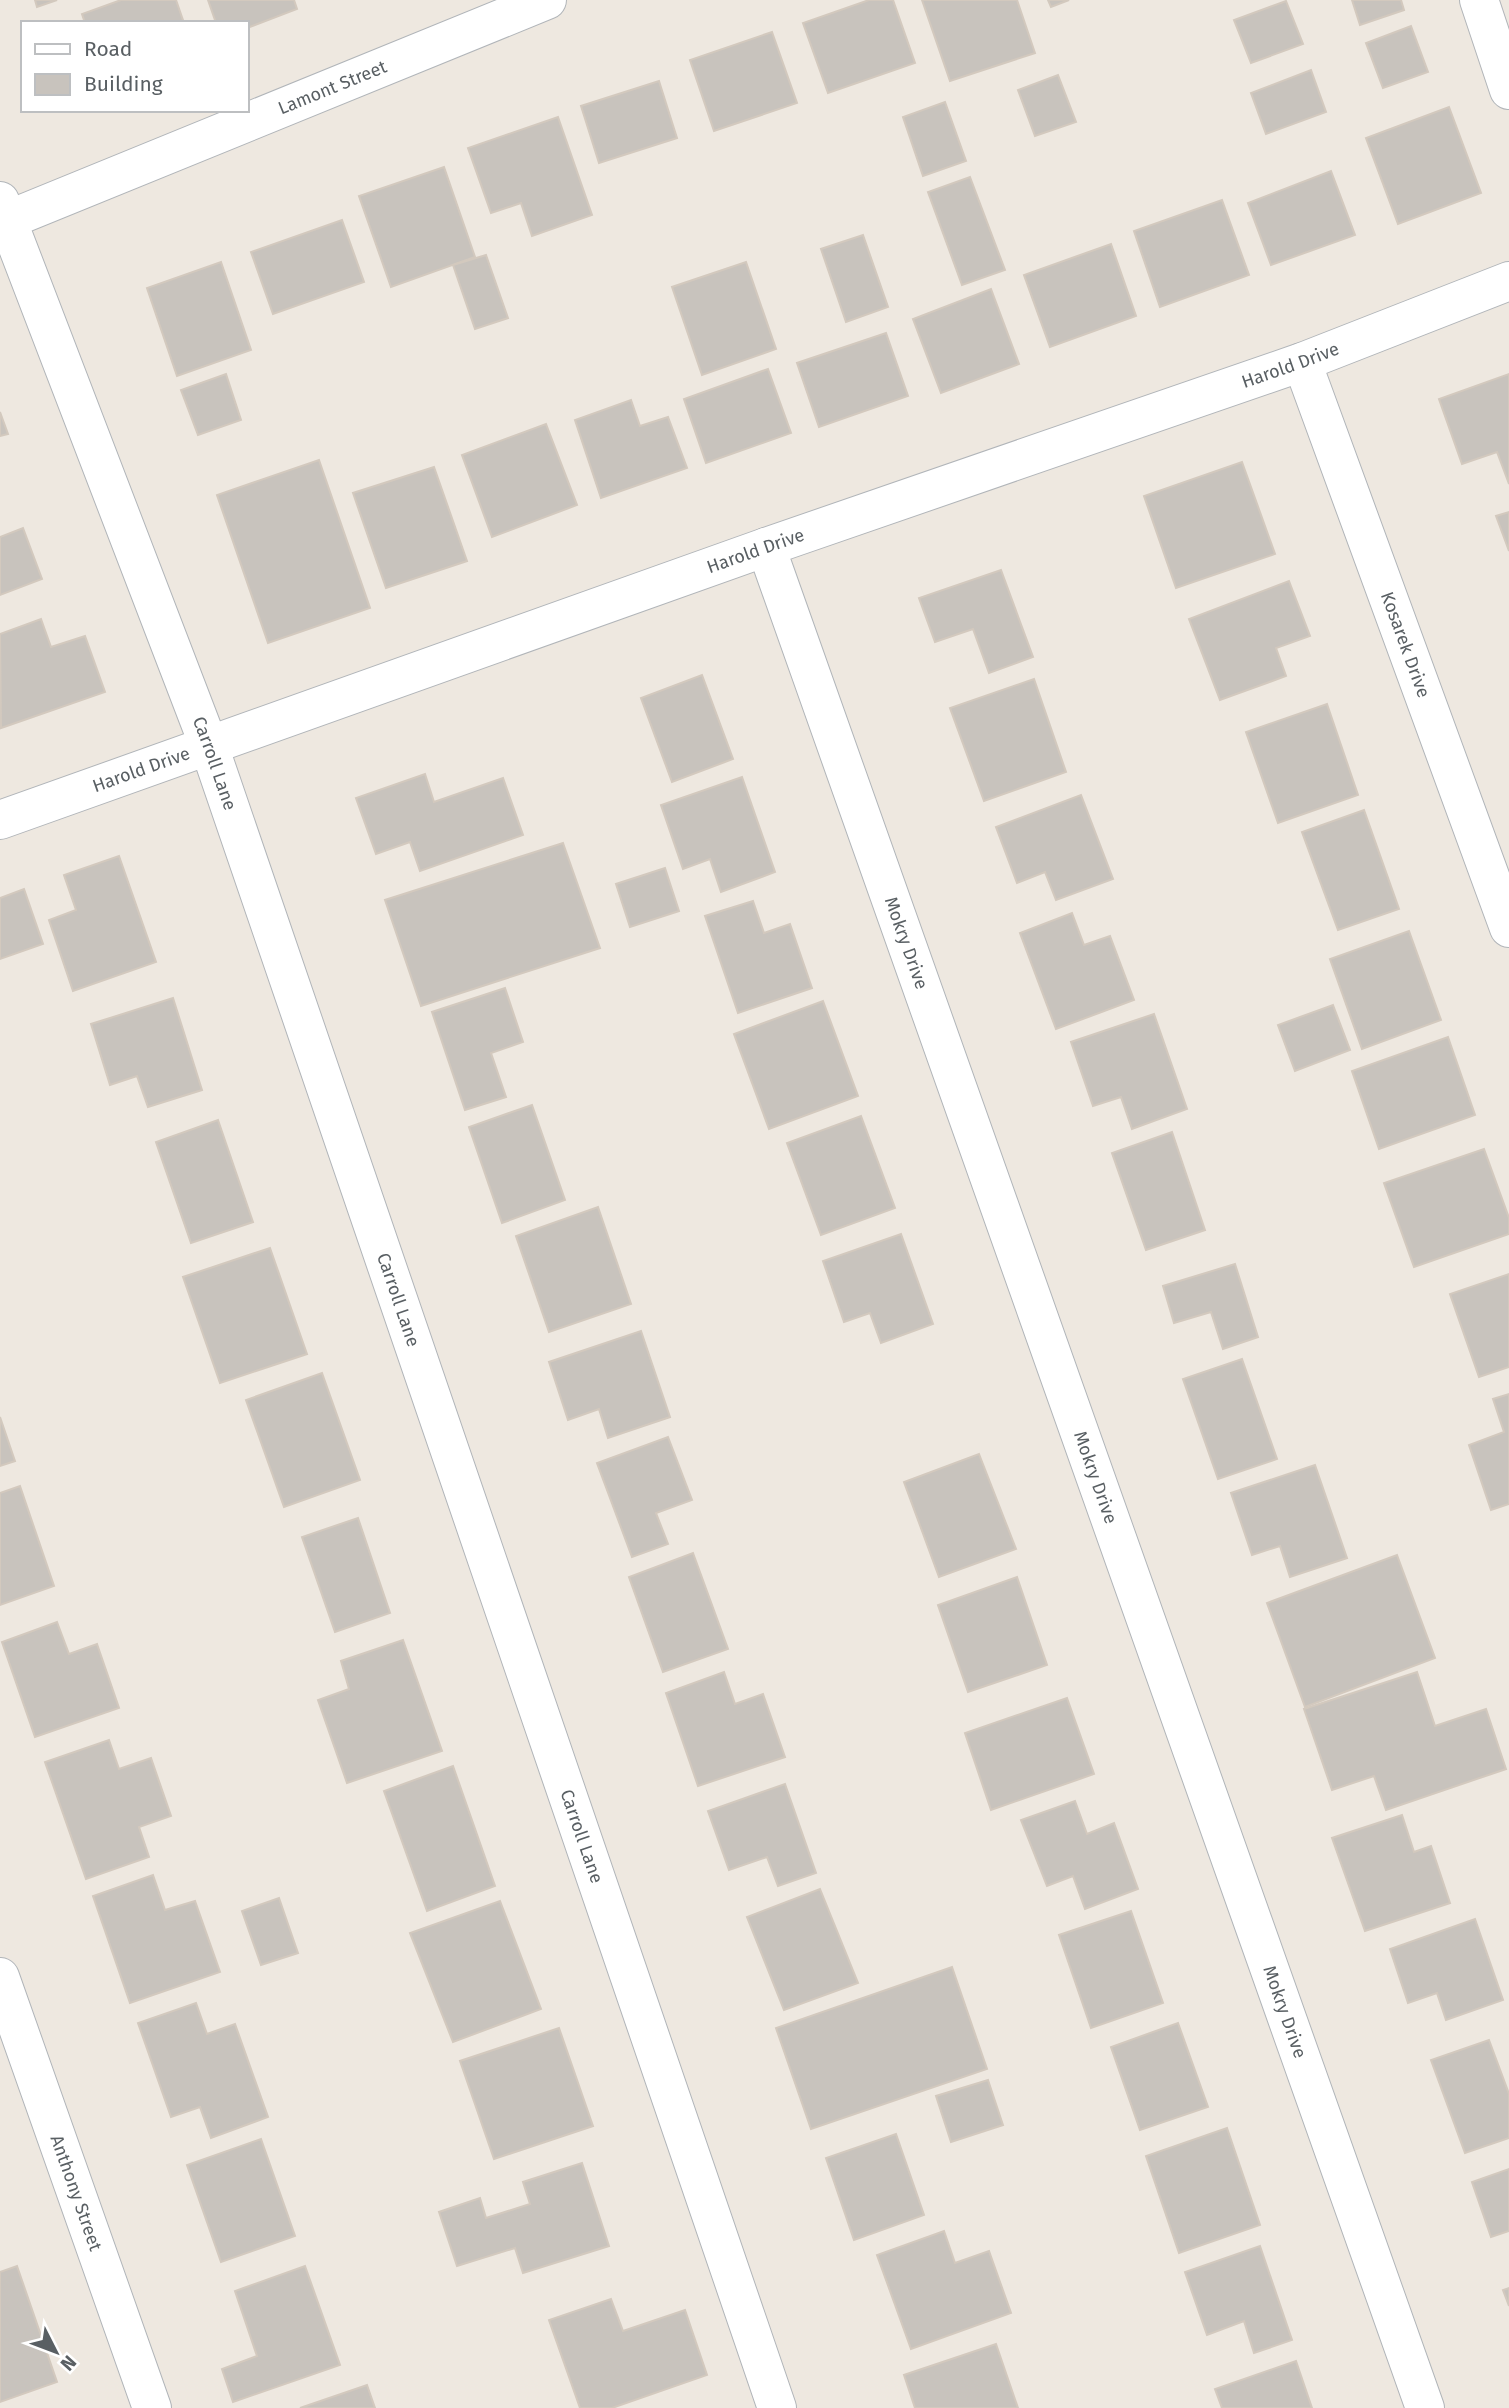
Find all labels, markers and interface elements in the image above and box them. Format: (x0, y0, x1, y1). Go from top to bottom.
legend (21, 21, 248, 112)
text: Road (84, 36, 132, 62)
street label: Lamont Street (275, 55, 390, 119)
text: Building (84, 71, 163, 97)
street label: Harold Drive (1239, 338, 1342, 393)
street label: Harold Drive (704, 524, 807, 578)
street label: Kosarek Drive (1376, 589, 1435, 701)
street label: Carroll Lane (188, 713, 241, 813)
street label: Harold Drive (90, 742, 193, 797)
street label: Mokry Drive (880, 894, 933, 992)
street label: Carroll Lane (372, 1250, 425, 1350)
street label: Mokry Drive (1069, 1428, 1122, 1527)
street label: Carroll Lane (555, 1787, 608, 1886)
street label: Mokry Drive (1258, 1963, 1311, 2061)
street label: Anthony Street (46, 2132, 107, 2254)
north arrow (21, 2317, 91, 2387)
text: N (55, 2351, 81, 2375)

